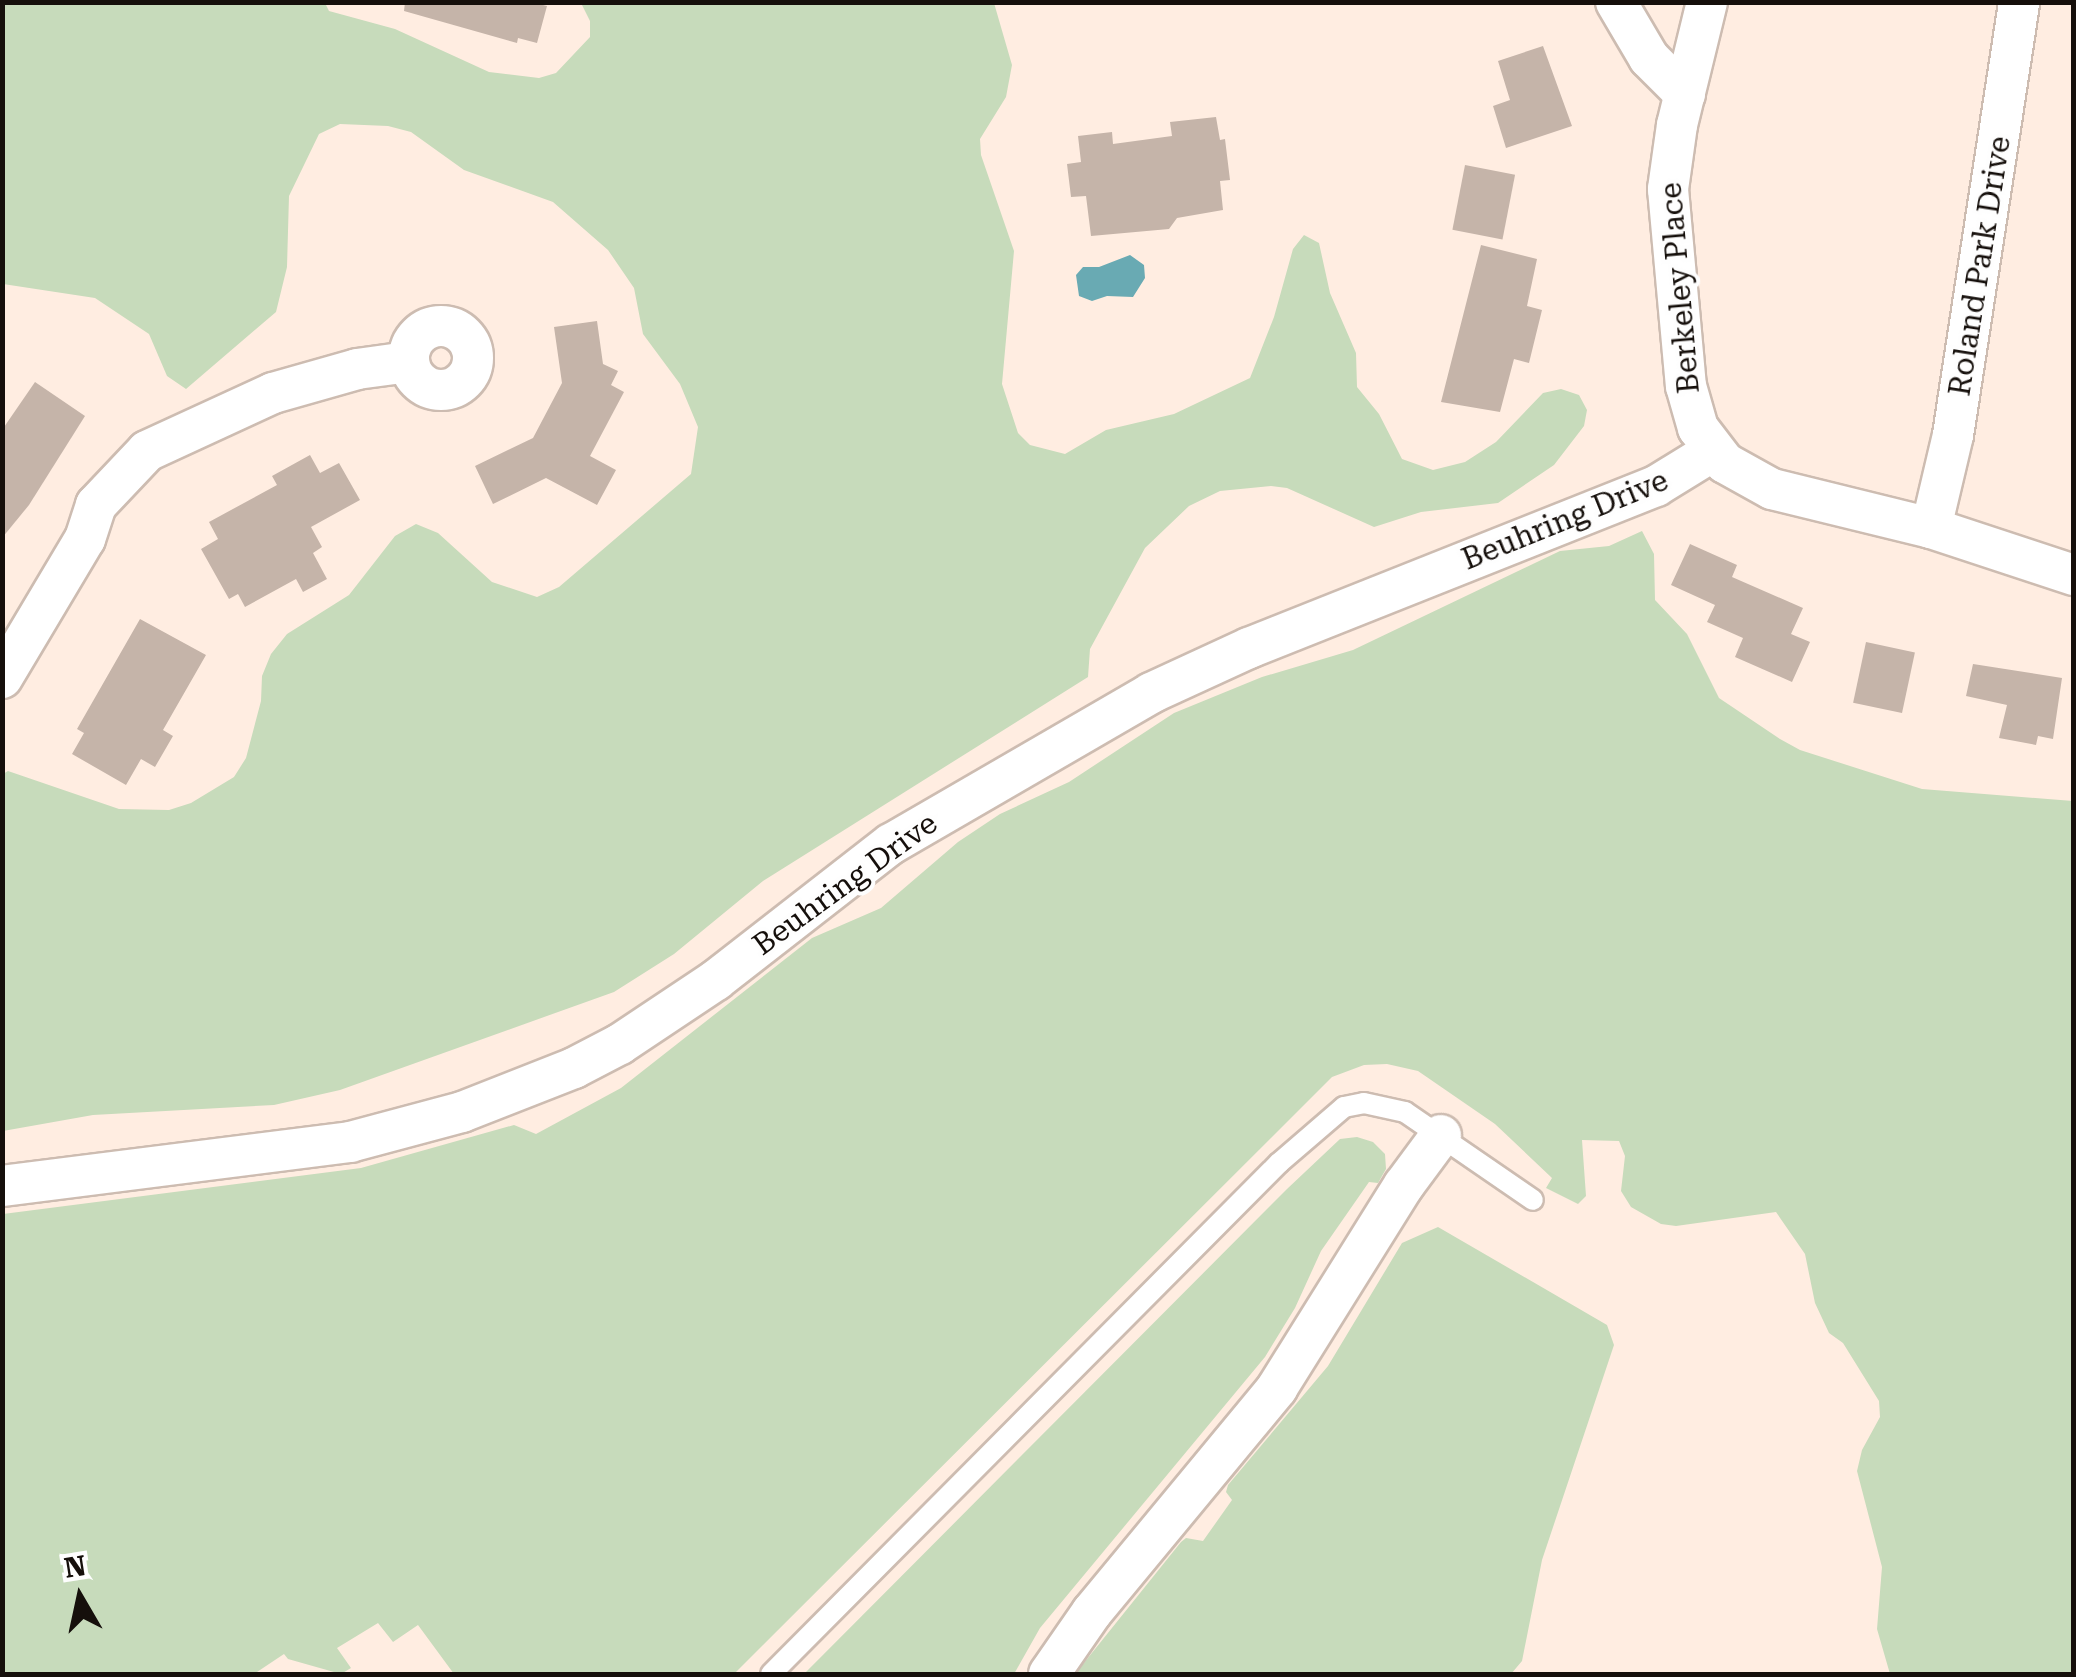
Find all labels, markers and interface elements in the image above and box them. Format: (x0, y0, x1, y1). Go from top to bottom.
street label: Roland Park Drive (1942, 134, 2018, 398)
street label: Berkeley Place (1653, 181, 1707, 395)
street label: Beuhring Drive (1457, 462, 1673, 578)
street label: Beuhring Drive (746, 805, 944, 963)
north arrow (30, 1547, 130, 1647)
text: N (62, 1549, 88, 1585)

